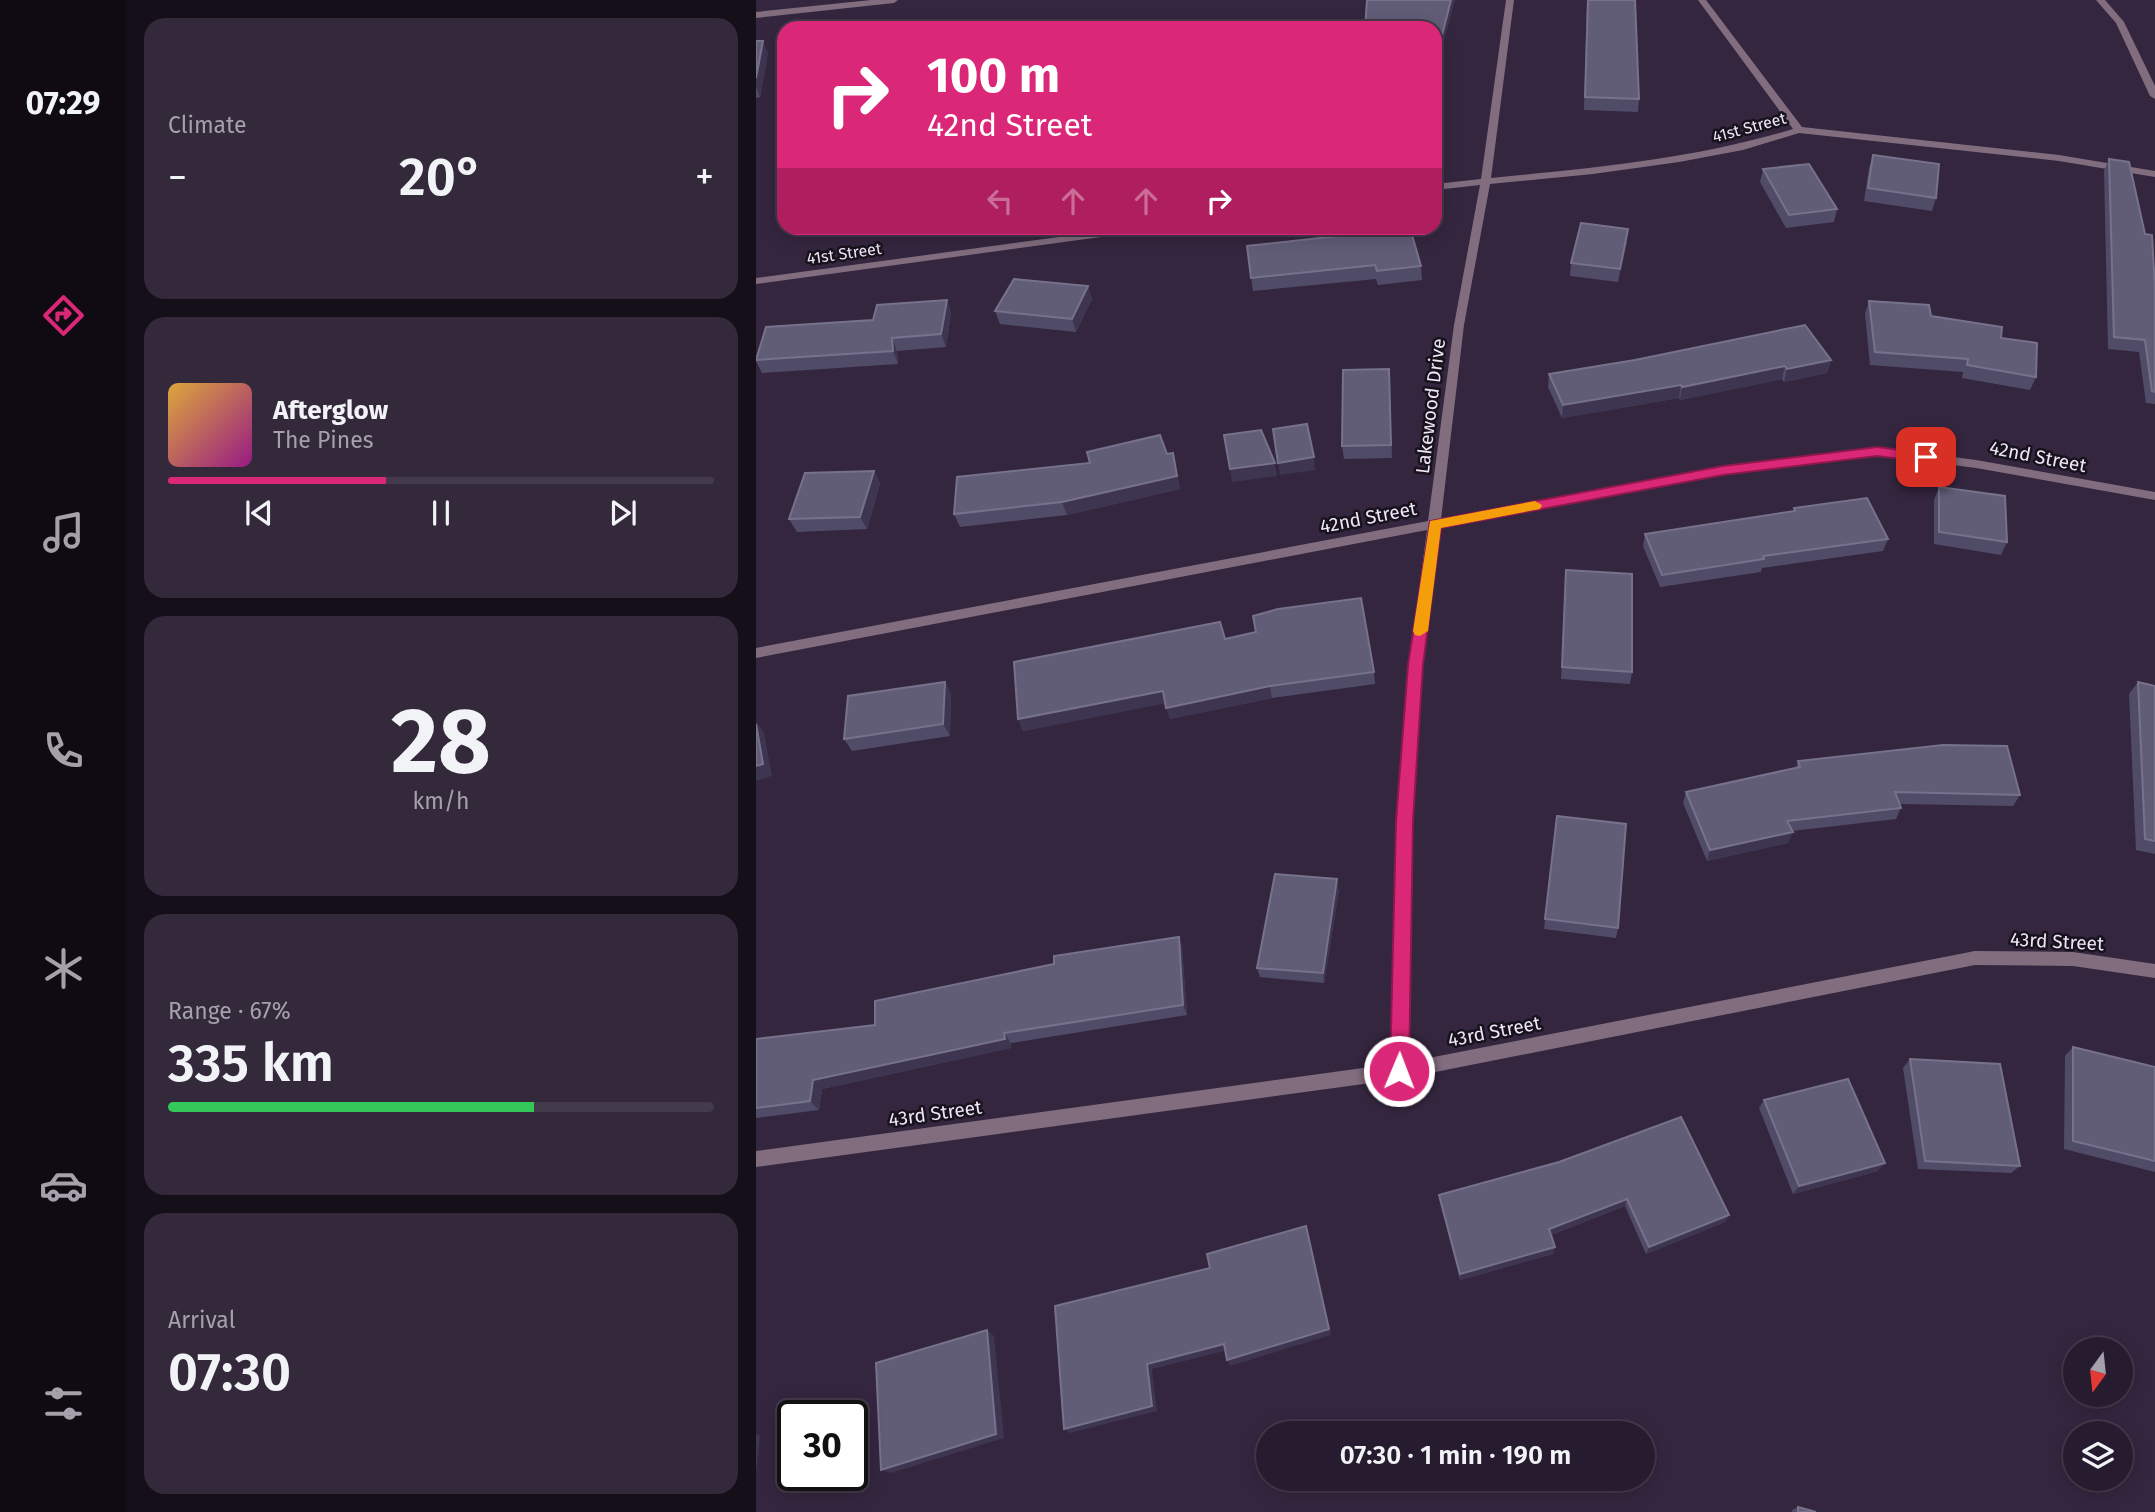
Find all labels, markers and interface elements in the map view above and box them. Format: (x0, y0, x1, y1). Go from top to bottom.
text: 100 m (927, 46, 1060, 105)
icon: right (812, 49, 903, 140)
text: 07:29 (26, 84, 100, 122)
text: 42nd Street (927, 106, 1092, 144)
street label: 41st Street (1710, 108, 1788, 146)
text: Climate (168, 111, 247, 139)
text: 20° (399, 146, 483, 209)
text: − (168, 154, 187, 200)
text: + (695, 154, 714, 200)
icon: left (981, 182, 1019, 220)
icon: ahead (1054, 182, 1092, 220)
icon: ahead (1127, 182, 1165, 220)
icon: right (1200, 182, 1238, 220)
street label: 41st Street (805, 239, 883, 268)
icon: directions (39, 291, 88, 340)
street label: Lakewood Drive (1411, 337, 1450, 475)
text: Afterglow (273, 395, 388, 426)
text: The Pines (273, 426, 374, 454)
pin (1896, 427, 1956, 487)
street label: 42nd Street (1988, 436, 2088, 477)
icon: arrive (1907, 438, 1945, 476)
icon: previous (240, 494, 278, 532)
icon: pause (422, 494, 460, 532)
icon: next (604, 494, 642, 532)
street label: 42nd Street (1318, 497, 1419, 538)
icon: music (39, 508, 88, 557)
text: 28 (391, 687, 491, 796)
icon: phone (39, 726, 88, 775)
text: km/h (413, 787, 469, 815)
street label: 43rd Street (2009, 928, 2105, 955)
icon: climate (39, 944, 88, 993)
text: Range · 67% (168, 997, 291, 1025)
street label: 43rd Street (1446, 1011, 1543, 1052)
text: 335 km (168, 1032, 334, 1095)
position arrow (1362, 1034, 1436, 1108)
street label: 43rd Street (887, 1096, 983, 1131)
icon: car (39, 1161, 88, 1210)
text: Arrival (168, 1306, 235, 1334)
north arrow (2063, 1337, 2133, 1407)
map controls (2063, 1337, 2133, 1491)
text: 07:30 (168, 1341, 291, 1404)
icon: filters (39, 1379, 88, 1428)
speed limit sign: 30 (777, 1400, 868, 1491)
button: layers (2063, 1421, 2133, 1491)
text: 07:30 · 1 min · 190 m (1340, 1440, 1571, 1471)

